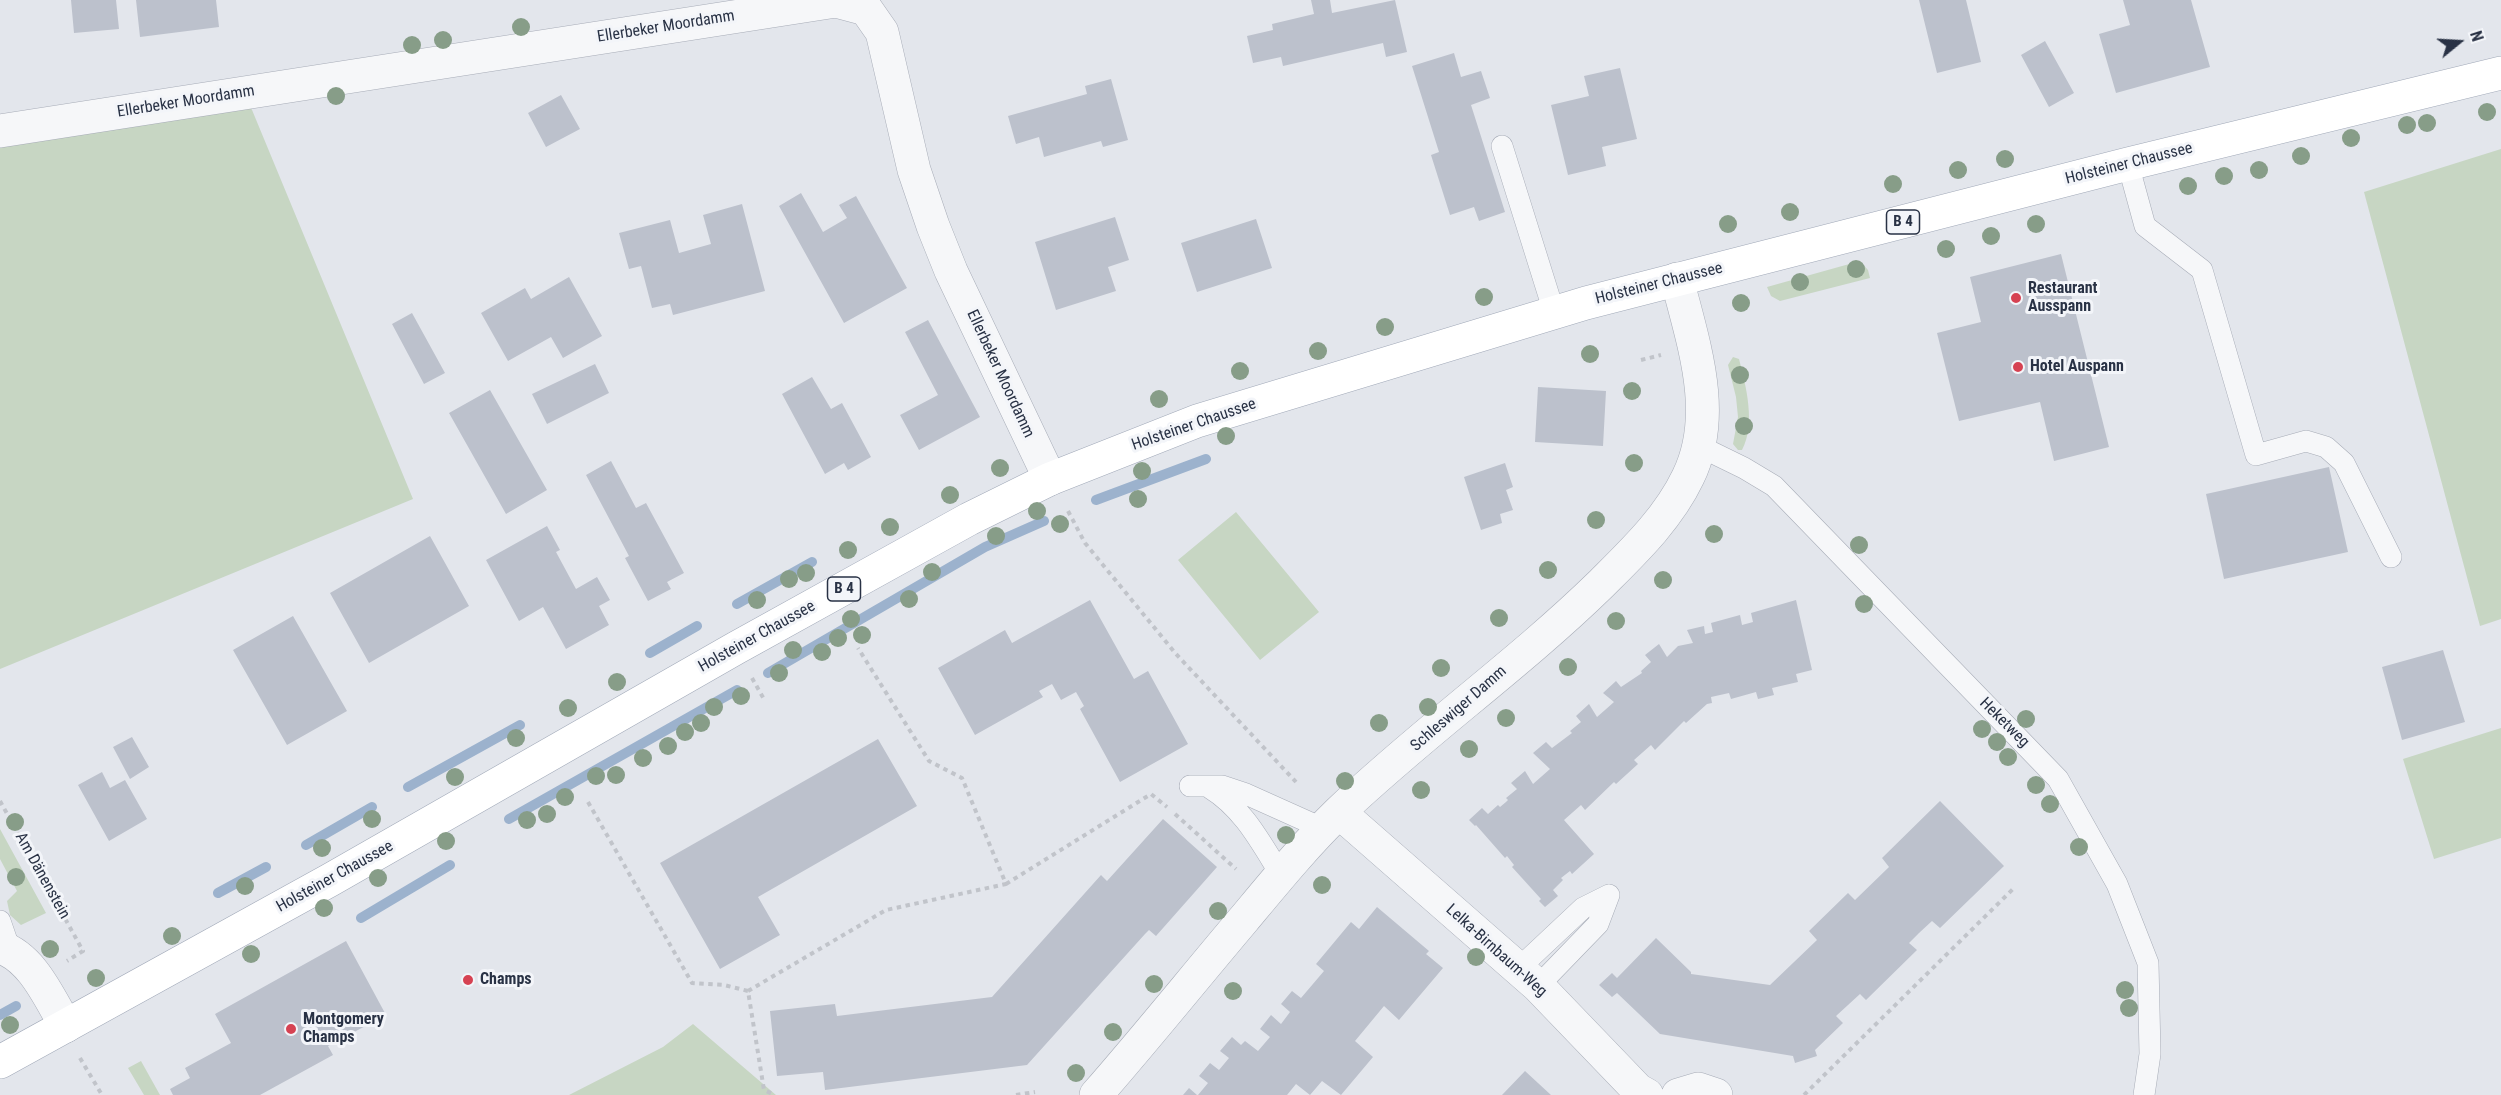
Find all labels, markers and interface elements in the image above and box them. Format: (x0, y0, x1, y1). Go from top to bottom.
street label: Ellerbeker Moordamm (596, 7, 736, 47)
north arrow (2429, 12, 2489, 72)
text: N (2466, 29, 2487, 44)
street label: Ellerbeker Moordamm (116, 82, 256, 122)
street label: Holsteiner Chaussee (2063, 139, 2195, 189)
road number: B 4 (1886, 210, 1920, 234)
street label: Holsteiner Chaussee (1593, 259, 1725, 309)
place label: Restaurant Ausspann (2028, 279, 2097, 317)
marker: Restaurant Ausspann (2009, 291, 2023, 305)
street label: Ellerbeker Moordamm (962, 307, 1038, 441)
place label: Hotel Auspann (2030, 357, 2124, 377)
marker: Hotel Auspann (2011, 360, 2025, 374)
street label: Holsteiner Chaussee (1129, 395, 1259, 455)
road number: B 4 (828, 577, 860, 601)
street label: Holsteiner Chaussee (695, 597, 819, 677)
street label: Schleswiger Damm (1407, 662, 1511, 756)
street label: Heketweg (1975, 694, 2033, 752)
street label: Am Dänenstein (10, 829, 74, 923)
street label: Holsteiner Chaussee (273, 837, 397, 917)
street label: Lelka-Birnbaum-Weg (1442, 901, 1550, 1001)
place label: Champs (480, 970, 532, 990)
marker: Champs (461, 973, 475, 987)
place label: Montgomery Champs (303, 1010, 384, 1048)
marker: Montgomery Champs (284, 1022, 298, 1036)

